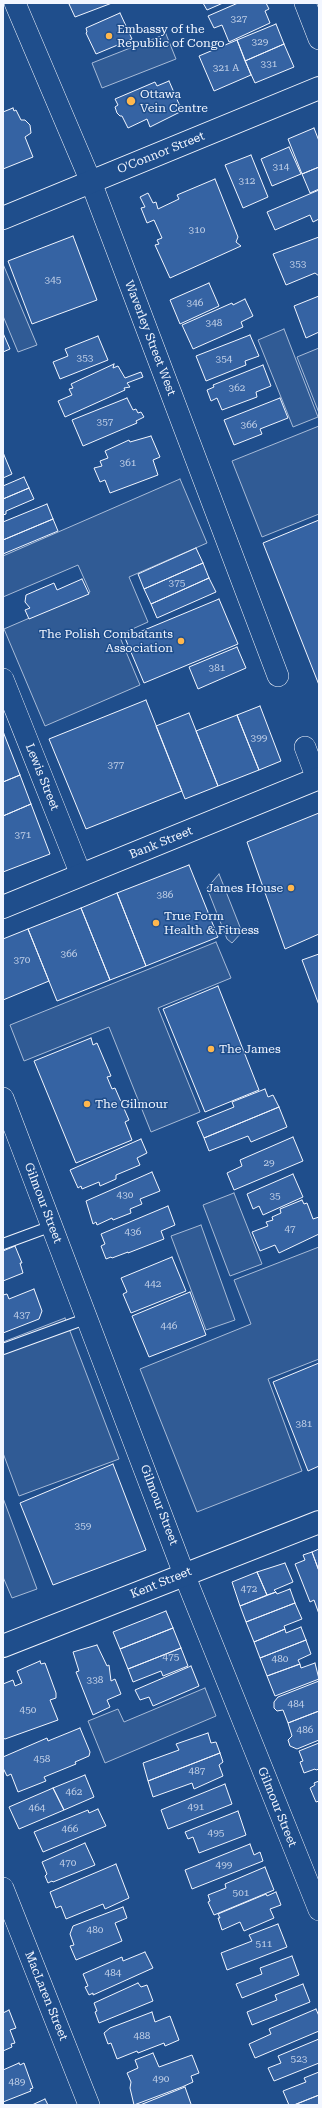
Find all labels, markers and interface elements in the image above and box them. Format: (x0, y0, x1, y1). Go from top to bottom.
house number: 327 (231, 13, 247, 25)
place label: Embassy of the Republic of Congo (117, 22, 225, 50)
marker: Embassy of the Republic of Congo (104, 31, 114, 41)
house number: 329 (252, 36, 268, 48)
house number: 331 (261, 58, 277, 70)
house number: 321 A (213, 62, 239, 74)
place label: Ottawa Vein Centre (140, 87, 208, 115)
marker: Ottawa Vein Centre (125, 95, 137, 107)
street label: O'Connor Street (115, 129, 207, 177)
house number: 314 (273, 161, 289, 173)
house number: 312 (239, 175, 255, 187)
house number: 310 (189, 224, 205, 236)
house number: 353 (290, 258, 306, 270)
house number: 345 (45, 274, 61, 286)
street label: Waverley Street West (121, 278, 179, 398)
house number: 346 (187, 297, 203, 309)
house number: 348 (206, 317, 222, 329)
house number: 353 (77, 352, 93, 364)
house number: 354 (216, 353, 232, 365)
house number: 362 (229, 382, 245, 394)
house number: 357 (97, 416, 113, 428)
house number: 366 (241, 419, 257, 431)
house number: 361 (120, 457, 136, 469)
house number: 375 (169, 577, 185, 589)
place label: The Polish Combatants Association (39, 627, 173, 655)
marker: The Polish Combatants Association (176, 636, 186, 646)
house number: 381 (209, 662, 225, 674)
house number: 399 (251, 732, 267, 744)
street label: Lewis Street (22, 741, 62, 813)
house number: 377 (108, 759, 124, 771)
street label: Bank Street (127, 824, 195, 862)
house number: 371 (15, 829, 31, 841)
place label: James House (207, 881, 283, 895)
marker: James House (286, 883, 296, 893)
house number: 386 (157, 889, 173, 901)
place label: True Form Health & Fitness (164, 909, 259, 937)
marker: True Form Health & Fitness (151, 918, 161, 928)
house number: 366 (61, 948, 77, 960)
house number: 370 (14, 954, 30, 966)
place label: The James (219, 1042, 281, 1056)
marker: The James (206, 1044, 216, 1054)
place label: The Gilmour (95, 1097, 168, 1111)
marker: The Gilmour (82, 1099, 92, 1109)
house number: 29 (263, 1157, 275, 1169)
street label: Gilmour Street (21, 1161, 65, 1245)
house number: 430 (117, 1189, 133, 1201)
house number: 35 (269, 1190, 281, 1202)
house number: 47 (284, 1223, 296, 1235)
house number: 436 (125, 1226, 141, 1238)
house number: 442 (145, 1278, 161, 1290)
house number: 437 (14, 1309, 30, 1321)
house number: 446 (161, 1320, 177, 1332)
house number: 381 (296, 1418, 312, 1430)
street label: Gilmour Street (137, 1463, 181, 1547)
house number: 359 (75, 1520, 91, 1532)
street label: Kent Street (128, 1564, 194, 1602)
house number: 472 (241, 1583, 257, 1595)
house number: 475 (163, 1651, 179, 1663)
house number: 480 (272, 1653, 288, 1665)
house number: 338 (87, 1674, 103, 1686)
house number: 484 (288, 1698, 304, 1710)
house number: 450 (20, 1704, 36, 1716)
house number: 486 (297, 1724, 313, 1736)
house number: 458 (34, 1753, 50, 1765)
house number: 487 (189, 1765, 205, 1777)
street label: Gilmour Street (254, 1765, 300, 1849)
house number: 462 (66, 1786, 82, 1798)
house number: 491 (188, 1801, 204, 1813)
house number: 464 (29, 1802, 45, 1814)
house number: 466 (62, 1823, 78, 1835)
house number: 495 (208, 1827, 224, 1839)
house number: 470 (60, 1857, 76, 1869)
house number: 499 (216, 1859, 232, 1871)
house number: 501 (233, 1887, 249, 1899)
house number: 480 (87, 1924, 103, 1936)
house number: 511 (256, 1938, 272, 1950)
street label: MacLaren Street (22, 1949, 70, 2043)
house number: 484 (105, 1967, 121, 1979)
house number: 488 (134, 2030, 150, 2042)
house number: 523 (291, 2053, 307, 2065)
house number: 490 (153, 2073, 169, 2085)
house number: 489 (9, 2076, 25, 2088)

